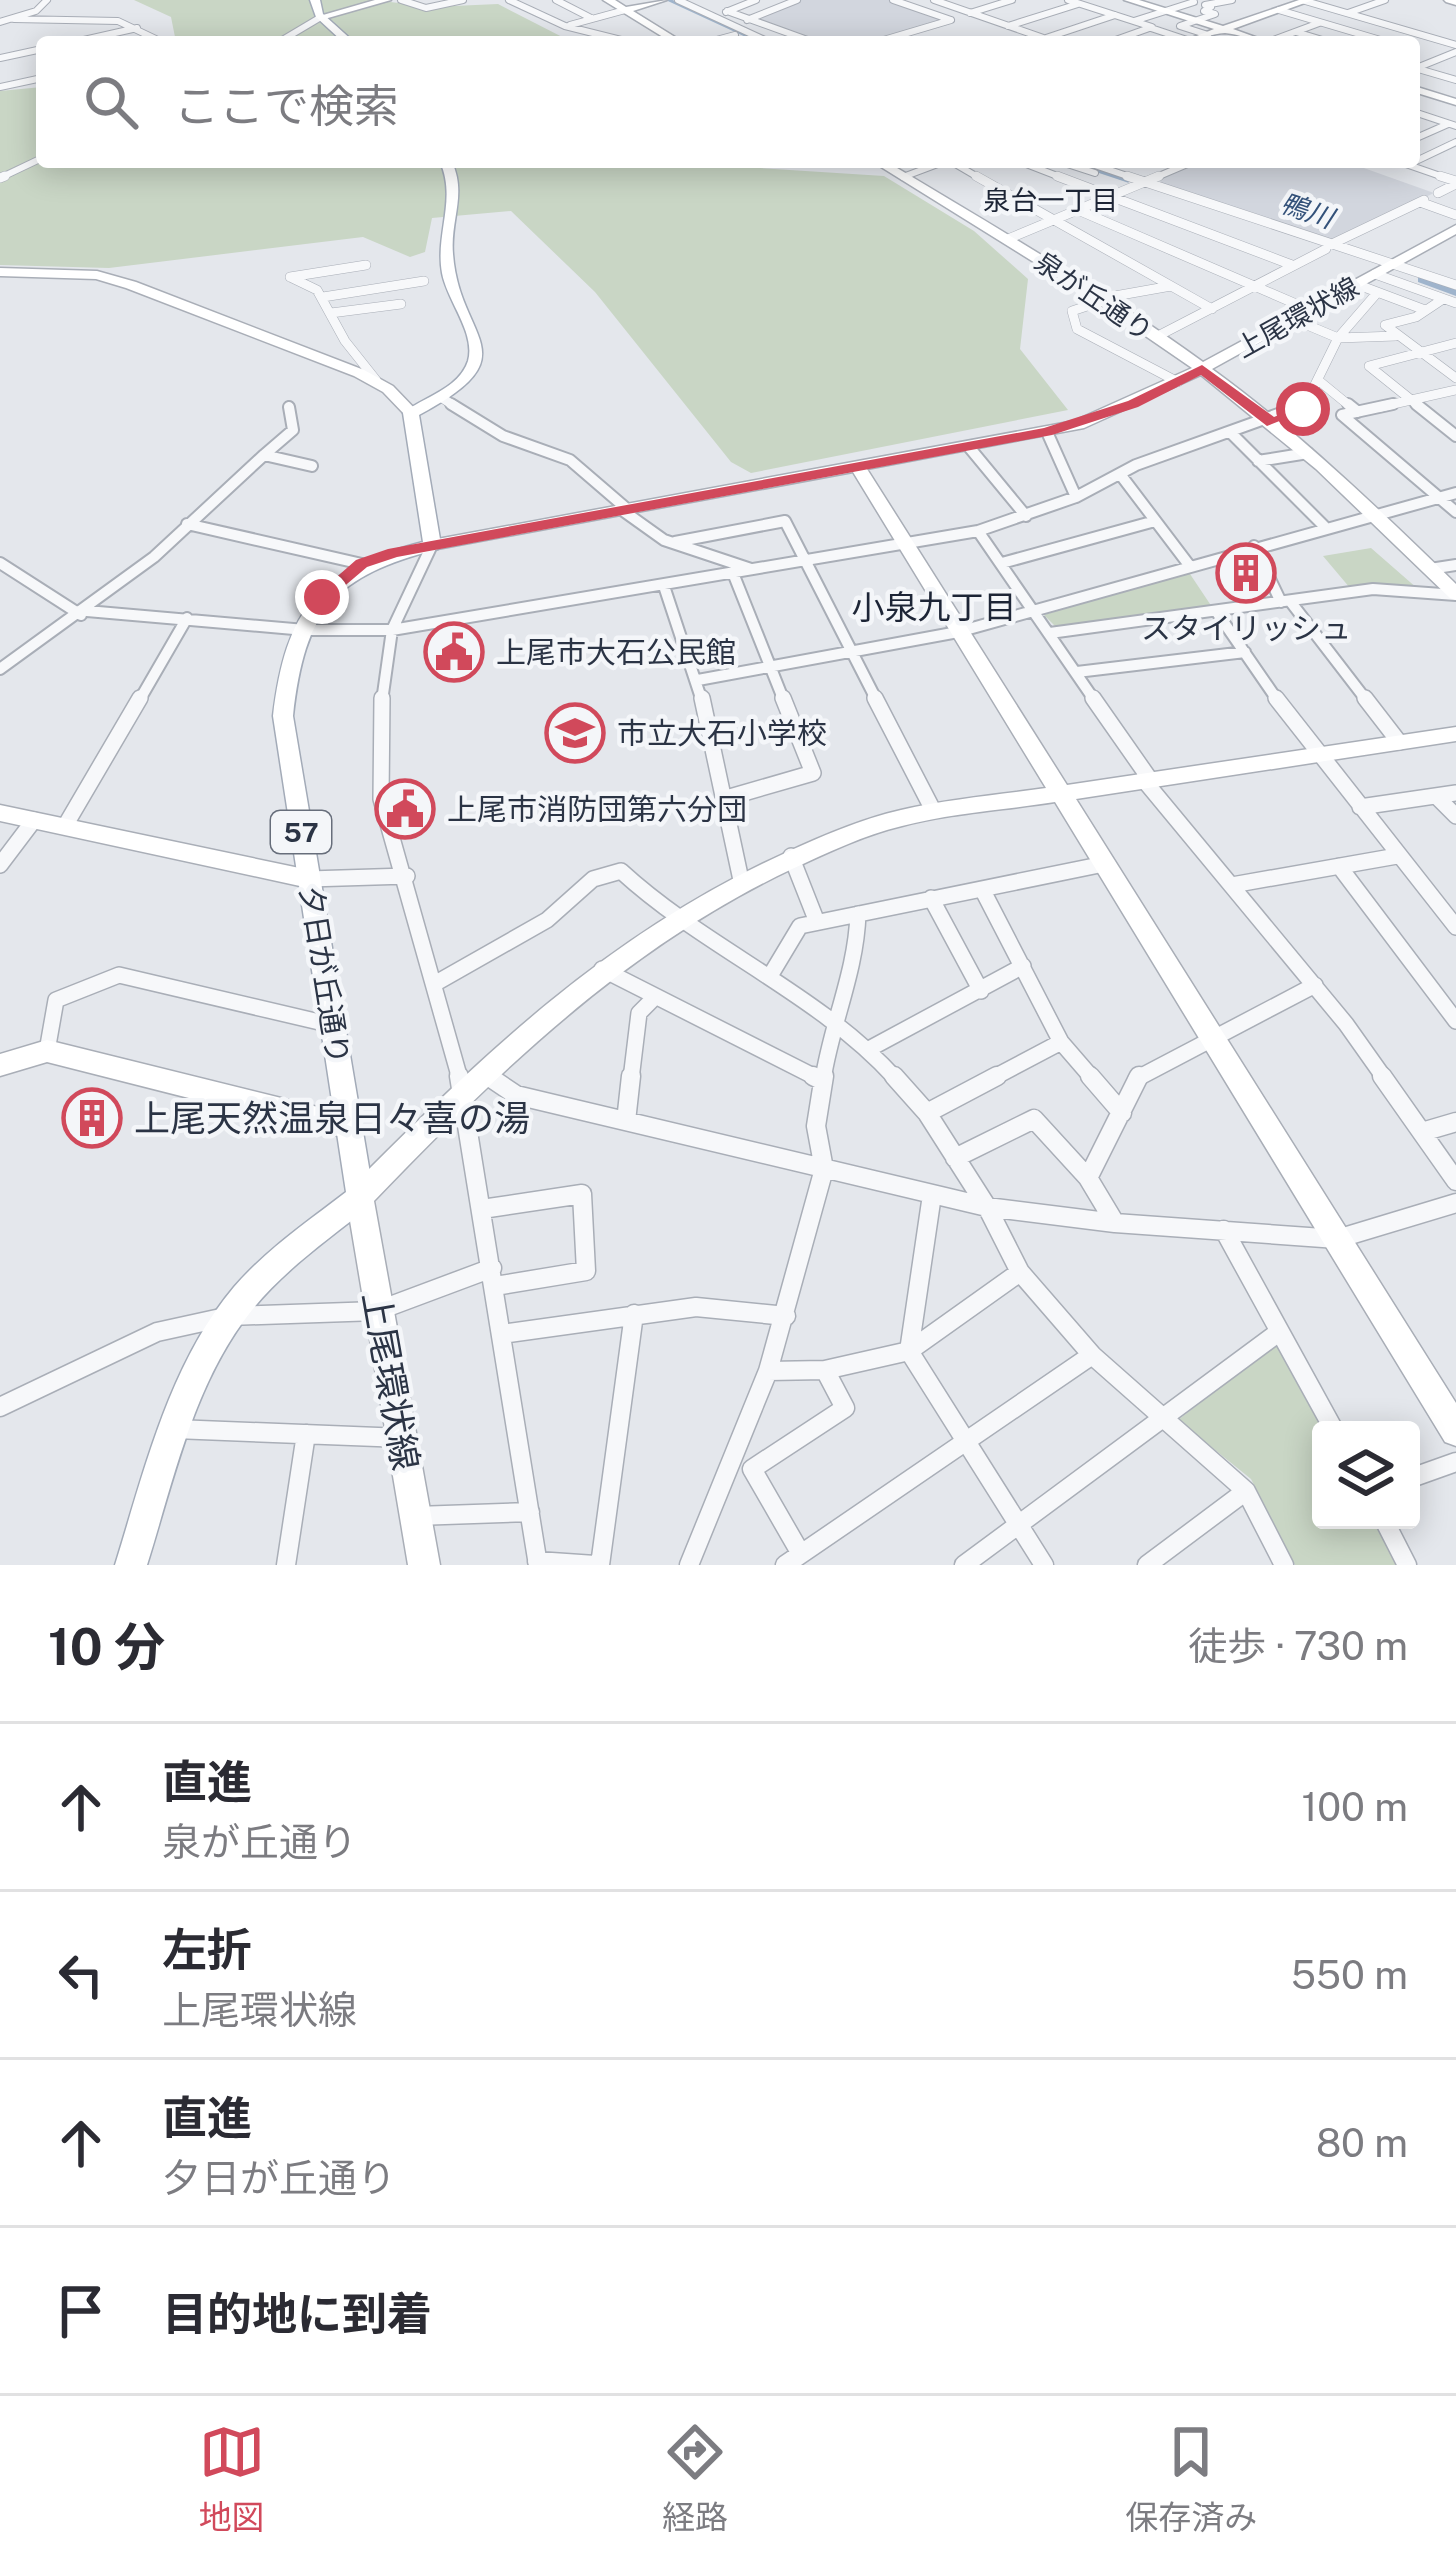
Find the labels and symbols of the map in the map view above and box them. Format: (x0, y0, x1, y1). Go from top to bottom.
district label: 泉台一丁目 (984, 184, 1119, 216)
water label: 鴨川 (1276, 186, 1341, 235)
street label: 泉が丘通り (1029, 245, 1159, 347)
street label: 上尾環状線 (1230, 270, 1364, 364)
route start (1276, 382, 1330, 436)
building icon: スタイリッシュ (1215, 542, 1277, 604)
route end (295, 570, 349, 624)
district label: 小泉九丁目 (852, 588, 1017, 626)
place label: スタイリッシュ (1141, 610, 1351, 646)
public building icon: 上尾市大石公民館 (423, 621, 485, 683)
place label: 上尾市大石公民館 (496, 634, 736, 670)
school or university icon: 市立大石小学校 (544, 702, 606, 764)
place label: 市立大石小学校 (617, 715, 827, 751)
public building icon: 上尾市消防団第六分団 (374, 778, 436, 840)
place label: 上尾市消防団第六分団 (447, 791, 747, 827)
road number: 57 (271, 811, 331, 853)
street label: 夕日が丘通り (293, 883, 357, 1067)
building icon: 上尾天然温泉日々喜の湯 (61, 1087, 123, 1149)
place label: 上尾天然温泉日々喜の湯 (134, 1097, 530, 1139)
street label: 上尾環状線 (355, 1289, 427, 1473)

